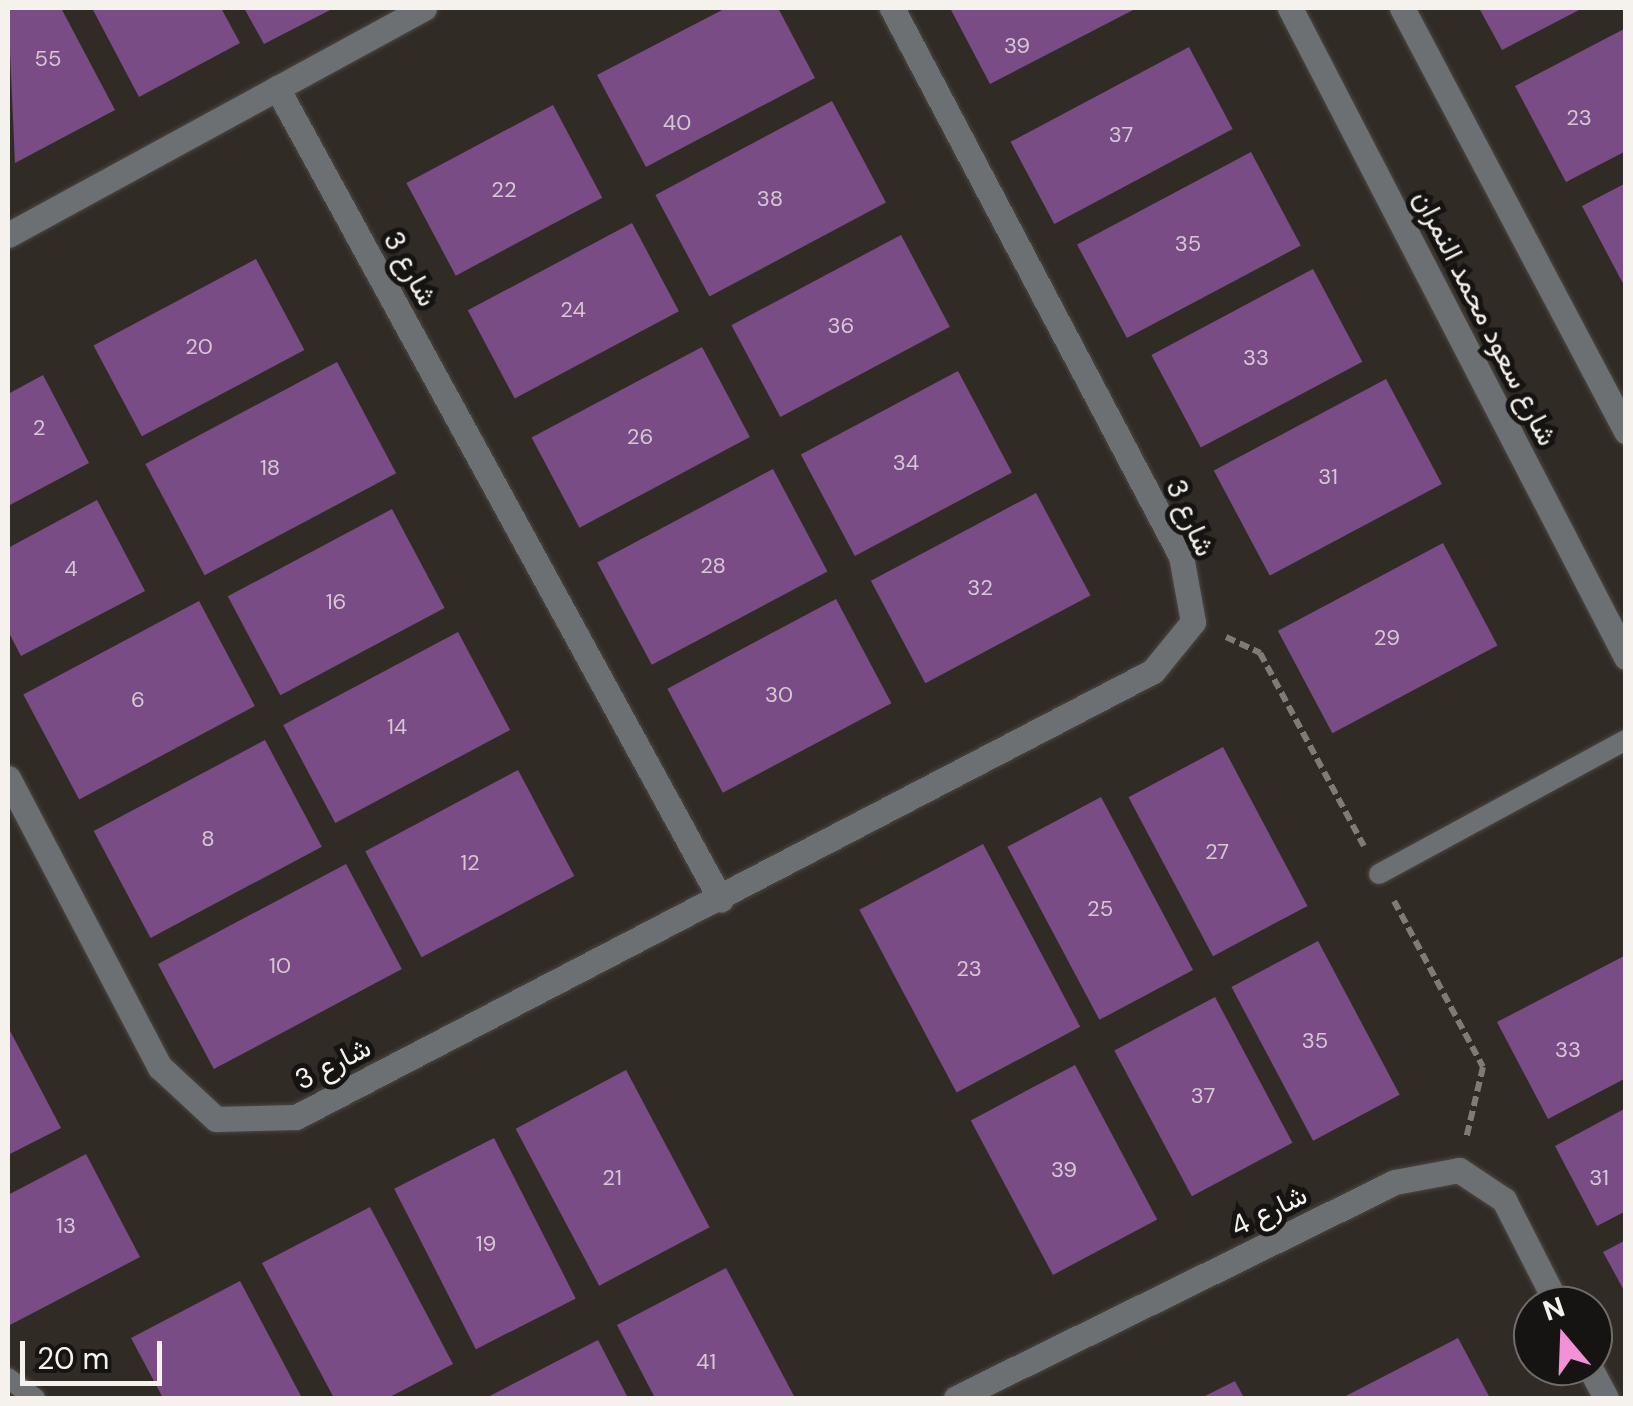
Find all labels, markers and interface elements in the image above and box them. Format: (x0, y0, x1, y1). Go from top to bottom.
house number: 39 (1004, 33, 1030, 59)
house number: 55 (35, 46, 61, 72)
house number: 23 (1566, 105, 1592, 131)
house number: 40 (663, 110, 691, 136)
house number: 37 (1109, 122, 1133, 148)
house number: 22 (491, 177, 517, 203)
street label: شارع سعود محمد النمران (1406, 185, 1564, 451)
house number: 38 (757, 186, 783, 212)
street label: شارع 3 (376, 226, 444, 312)
house number: 35 (1175, 231, 1201, 257)
house number: 24 (560, 297, 586, 323)
house number: 36 (828, 313, 854, 339)
house number: 20 (185, 334, 213, 360)
house number: 33 (1243, 345, 1269, 371)
house number: 2 (33, 415, 45, 441)
house number: 26 (627, 424, 653, 450)
house number: 34 (893, 450, 919, 476)
house number: 18 (260, 455, 280, 481)
house number: 31 (1318, 464, 1338, 490)
street label: شارع 3 (1158, 474, 1222, 562)
house number: 28 (700, 553, 726, 579)
house number: 4 (64, 556, 78, 582)
house number: 32 (967, 575, 993, 601)
house number: 16 (326, 589, 346, 615)
house number: 29 (1374, 625, 1400, 651)
house number: 30 (765, 682, 793, 708)
house number: 6 (131, 687, 145, 713)
house number: 14 (387, 714, 407, 740)
house number: 8 (201, 826, 215, 852)
house number: 27 (1205, 839, 1229, 865)
house number: 12 (460, 850, 480, 876)
house number: 25 (1087, 896, 1113, 922)
house number: 10 (269, 953, 291, 979)
house number: 23 (956, 956, 982, 982)
house number: 35 (1302, 1028, 1328, 1054)
street label: شارع 3 (290, 1031, 376, 1097)
house number: 33 (1555, 1037, 1581, 1063)
house number: 37 (1191, 1083, 1215, 1109)
house number: 39 (1051, 1157, 1077, 1183)
house number: 21 (602, 1165, 622, 1191)
house number: 31 (1589, 1165, 1609, 1191)
street label: شارع 4 (1225, 1178, 1313, 1244)
house number: 13 (56, 1213, 76, 1239)
house number: 19 (476, 1231, 496, 1257)
north arrow (1513, 1286, 1613, 1386)
text: N (1538, 1288, 1569, 1330)
scale bar (25, 1321, 168, 1383)
text: 20 m (37, 1339, 109, 1378)
house number: 41 (696, 1349, 716, 1375)

